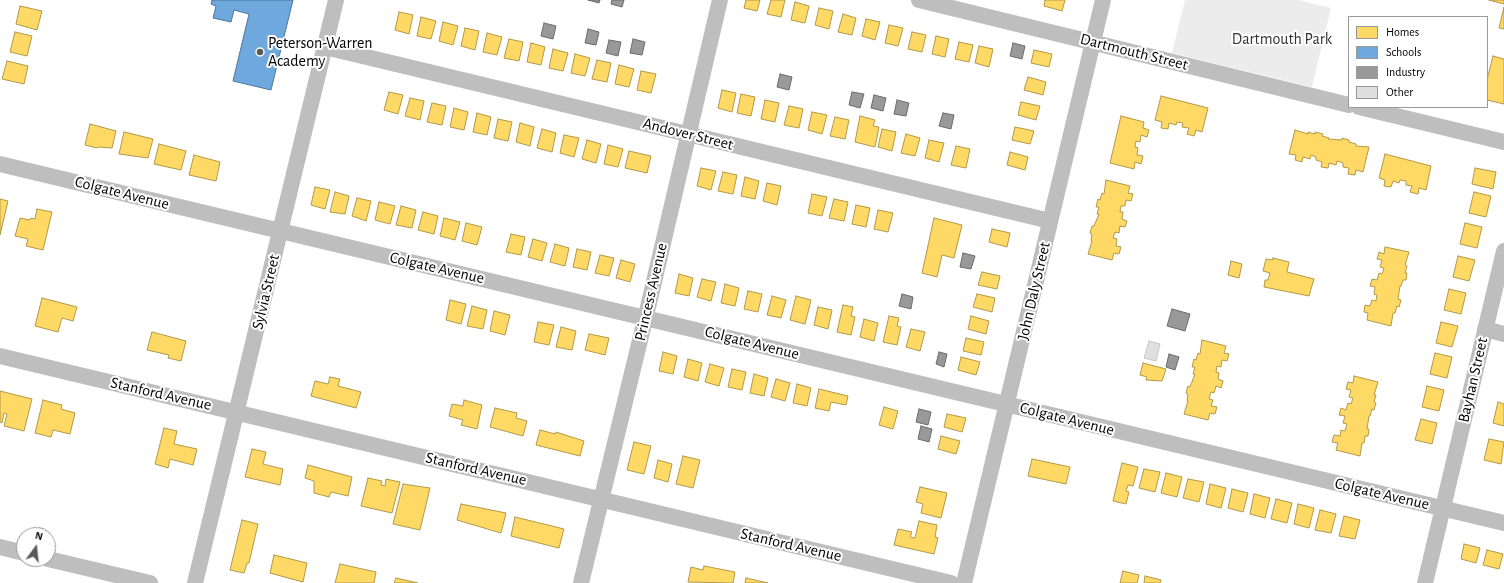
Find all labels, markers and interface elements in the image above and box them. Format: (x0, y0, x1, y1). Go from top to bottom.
legend (1348, 16, 1488, 108)
text: Homes (1386, 26, 1419, 38)
street label: Dartmouth Street (1078, 29, 1190, 75)
park label: Dartmouth Park (1232, 29, 1332, 49)
place label: Peterson-Warren Academy (268, 33, 373, 71)
text: Schools (1386, 46, 1421, 58)
marker: Peterson-Warren Academy (255, 47, 265, 57)
text: Industry (1386, 66, 1425, 78)
text: Other (1386, 86, 1413, 98)
street label: Andover Street (641, 113, 735, 155)
street label: Colgate Avenue (73, 172, 171, 214)
street label: John Daly Street (1013, 240, 1055, 342)
street label: Princess Avenue (630, 241, 672, 343)
street label: Colgate Avenue (388, 248, 486, 288)
street label: Sylvia Street (248, 253, 284, 331)
street label: Colgate Avenue (703, 322, 801, 364)
street label: Bayhan Street (1454, 336, 1492, 424)
street label: Stanford Avenue (109, 373, 213, 415)
street label: Colgate Avenue (1018, 398, 1116, 440)
street label: Stanford Avenue (424, 448, 528, 490)
street label: Colgate Avenue (1333, 474, 1431, 514)
street label: Stanford Avenue (739, 524, 843, 566)
north arrow (16, 527, 56, 567)
text: N (34, 530, 44, 542)

